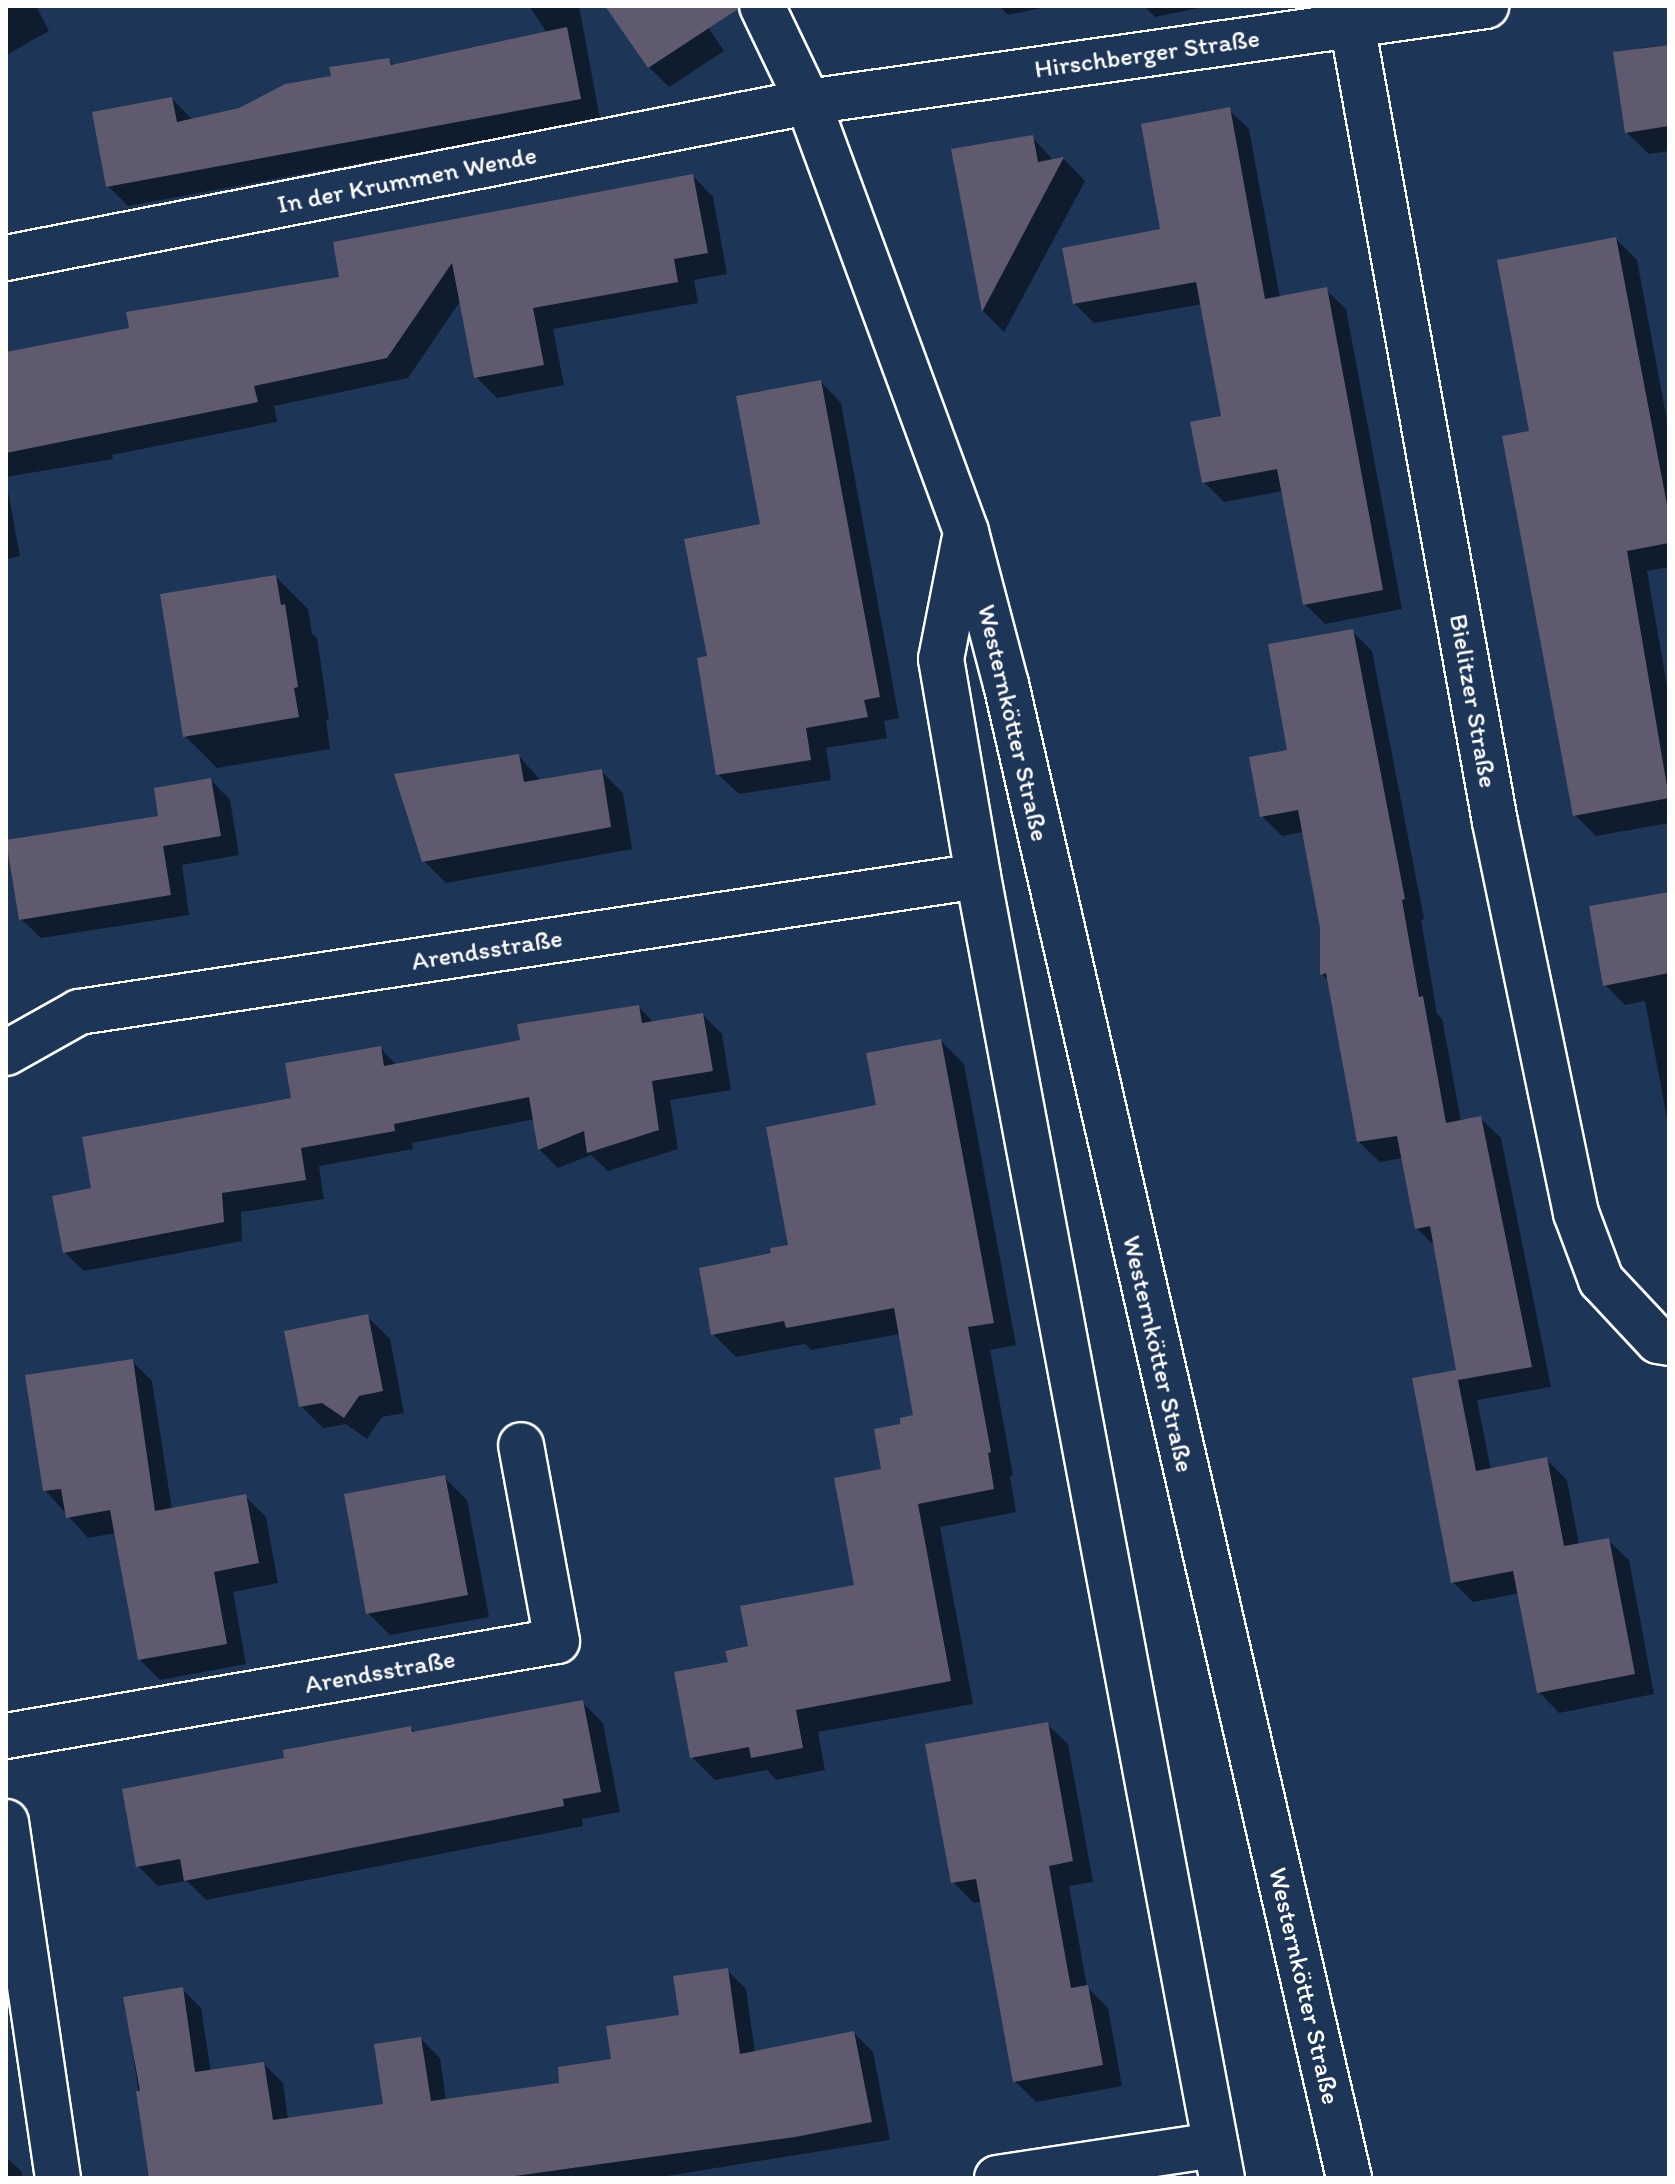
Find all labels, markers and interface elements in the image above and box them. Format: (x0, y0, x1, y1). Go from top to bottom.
street label: Hirschberger Straße (1033, 23, 1261, 85)
street label: In der Krummen Wende (274, 140, 540, 220)
street label: Westernkötter Straße (971, 601, 1055, 845)
street label: Bielitzer Straße (1442, 612, 1504, 790)
street label: Arendsstraße (409, 923, 565, 977)
street label: Westernkötter Straße (1116, 1232, 1200, 1476)
street label: Arendsstraße (302, 1643, 458, 1701)
street label: Westernkötter Straße (1262, 1864, 1346, 2108)

